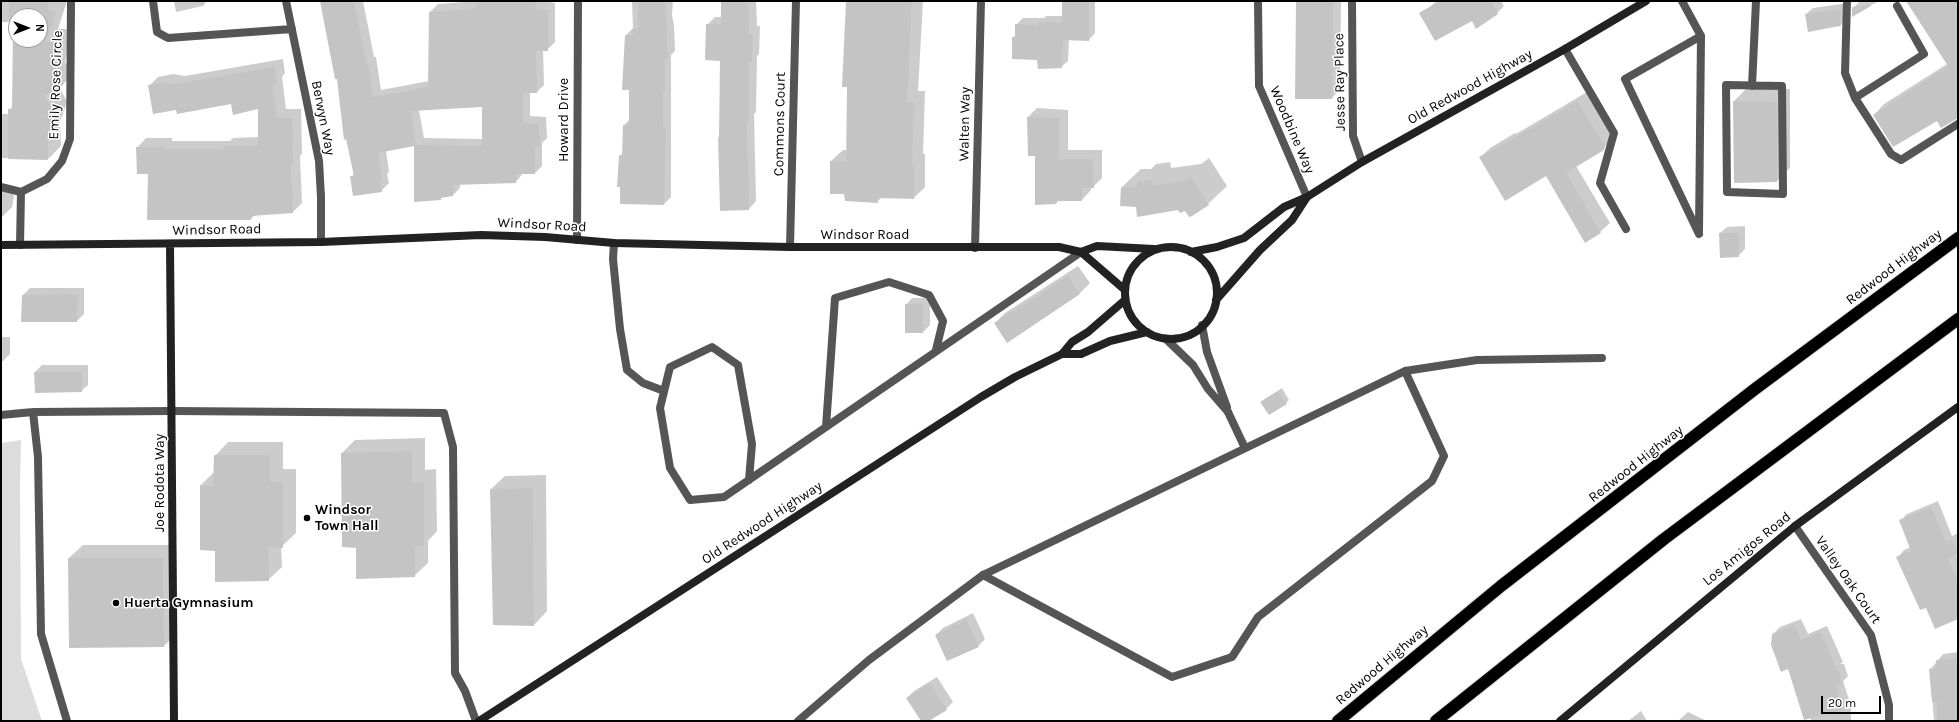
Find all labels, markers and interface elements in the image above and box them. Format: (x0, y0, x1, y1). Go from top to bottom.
north arrow (8, 8, 48, 48)
text: N (33, 24, 46, 32)
street label: Emily Rose Circle (46, 30, 66, 140)
street label: Jesse Ray Place (1331, 33, 1349, 131)
street label: Old Redwood Highway (1405, 46, 1535, 128)
street label: Commons Court (771, 72, 789, 176)
street label: Howard Drive (556, 78, 572, 162)
street label: Berwyn Way (308, 79, 338, 157)
street label: Woodbine Way (1266, 84, 1318, 176)
street label: Walten Way (956, 87, 974, 161)
street label: Windsor Road (497, 214, 587, 236)
street label: Windsor Road (172, 221, 262, 239)
street label: Redwood Highway (1843, 226, 1945, 308)
street label: Windsor Road (820, 227, 910, 243)
street label: Redwood Highway (1585, 422, 1687, 506)
street label: Joe Rodota Way (152, 434, 168, 532)
street label: Old Redwood Highway (699, 478, 825, 568)
place label: Windsor Town Hall (315, 502, 379, 534)
street label: Los Amigos Road (1699, 508, 1795, 590)
marker: Windsor Town Hall (302, 513, 312, 523)
street label: Valley Oak Court (1812, 533, 1884, 627)
place label: Huerta Gymnasium (124, 595, 254, 611)
marker: Huerta Gymnasium (111, 598, 121, 608)
street label: Redwood Highway (1332, 621, 1432, 709)
scale bar (1823, 688, 1883, 714)
text: 20 m (1828, 696, 1856, 710)

